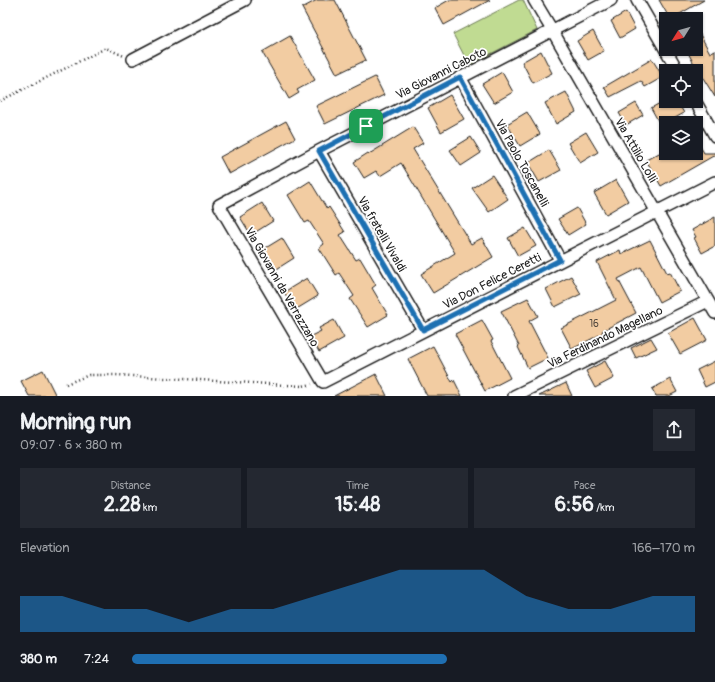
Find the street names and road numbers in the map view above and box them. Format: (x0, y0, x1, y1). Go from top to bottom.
street label: Via Giovanni Caboto (393, 44, 489, 103)
street label: Via Attilio Lolli (611, 115, 660, 185)
street label: Via Paolo Toscanelli (491, 117, 552, 209)
street label: Via fratelli Vivaldi (354, 194, 409, 275)
street label: Via Giovanni da Verrazzano (241, 225, 322, 350)
street label: Via Don Felice Ceretti (441, 250, 544, 313)
street label: Via Ferdinando Magellano (545, 303, 666, 372)

